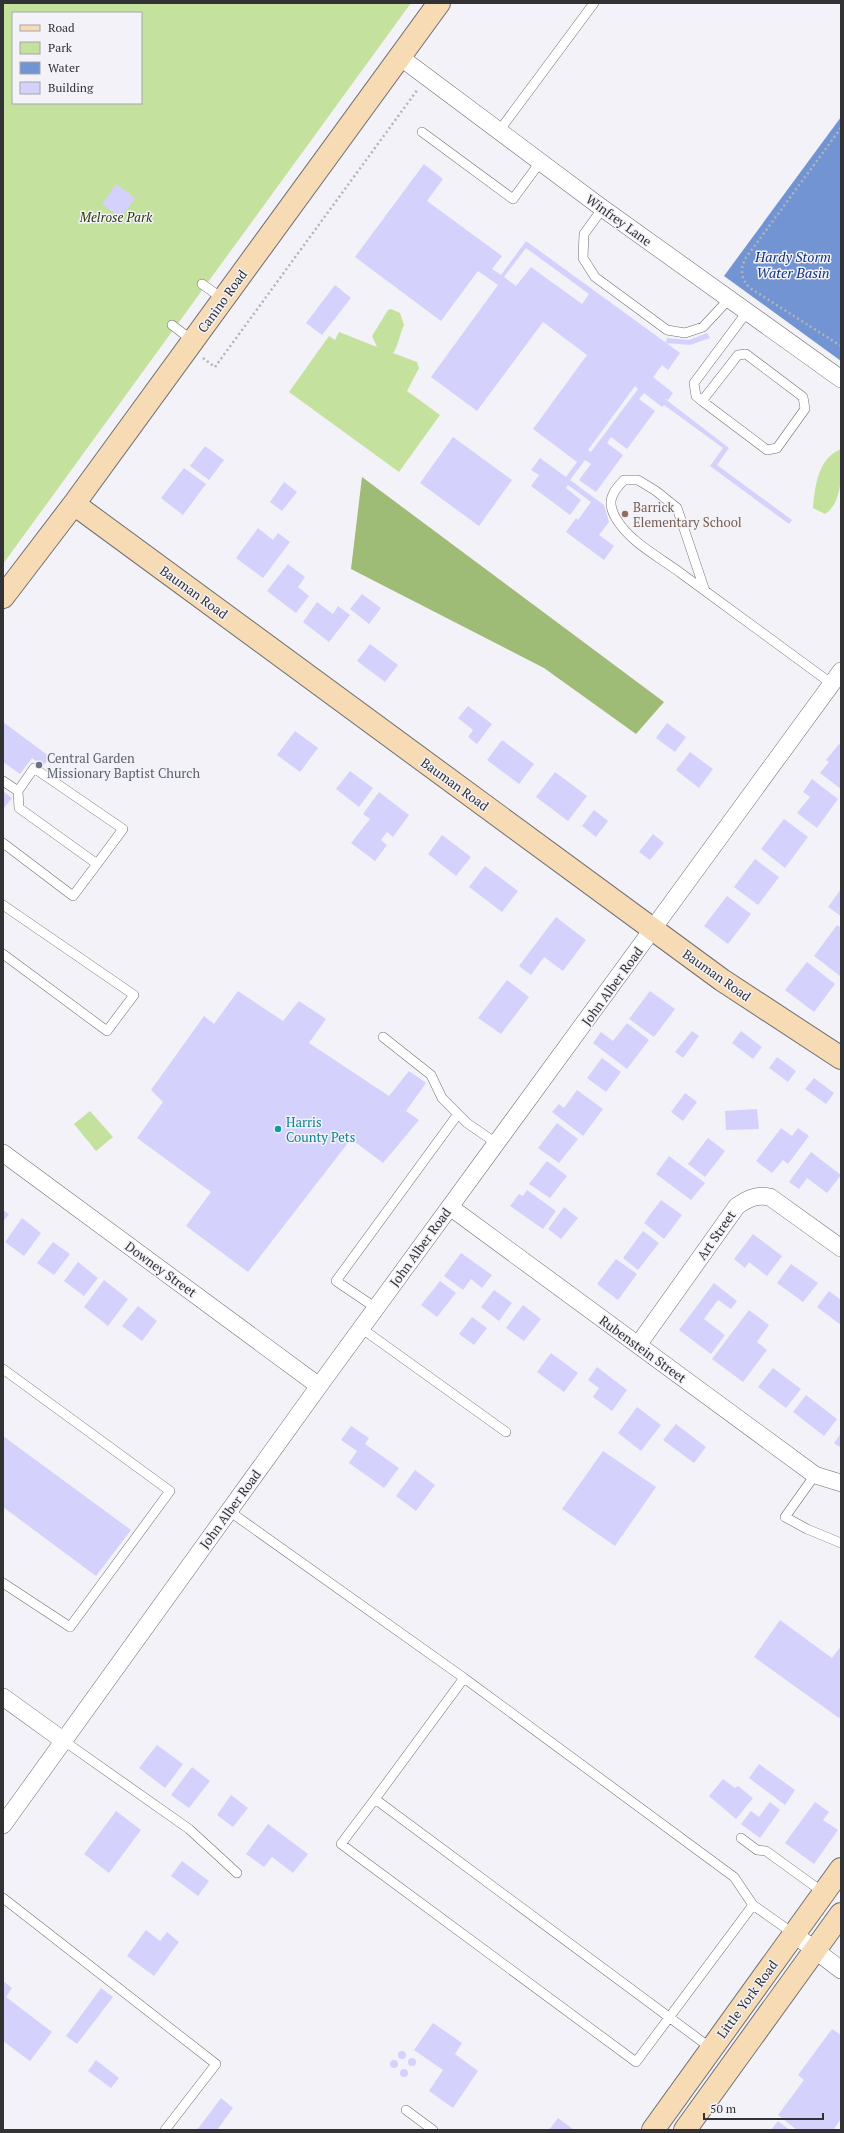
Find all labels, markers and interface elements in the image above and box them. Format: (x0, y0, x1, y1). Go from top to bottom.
legend (12, 12, 142, 104)
text: Road (48, 20, 75, 35)
text: Park (48, 40, 73, 55)
text: Water (48, 60, 80, 75)
text: Building (48, 80, 94, 95)
street label: Winfrey Lane (582, 190, 656, 250)
park label: Melrose Park (79, 208, 153, 226)
water label: Hardy Storm Water Basin (754, 247, 831, 282)
street label: Canino Road (193, 266, 251, 336)
place label: Barrick Elementary School (633, 498, 742, 531)
marker: Barrick Elementary School (620, 509, 630, 519)
street label: Bauman Road (156, 561, 232, 623)
place label: Central Garden Missionary Baptist Church (47, 749, 200, 782)
street label: Bauman Road (417, 753, 493, 815)
marker: Central Garden Missionary Baptist Church (34, 760, 44, 770)
street label: John Alber Road (577, 943, 647, 1029)
street label: Bauman Road (679, 945, 755, 1005)
place label: Harris County Pets (286, 1113, 355, 1146)
marker: Harris County Pets (273, 1124, 283, 1134)
street label: John Alber Road (385, 1204, 455, 1290)
street label: Art Street (692, 1207, 740, 1263)
street label: Downey Street (122, 1237, 200, 1301)
street label: Rubenstein Street (596, 1311, 690, 1387)
street label: John Alber Road (195, 1466, 265, 1552)
street label: Little York Road (713, 1956, 781, 2042)
scale bar (704, 2095, 823, 2121)
text: 50 m (710, 2101, 737, 2116)

